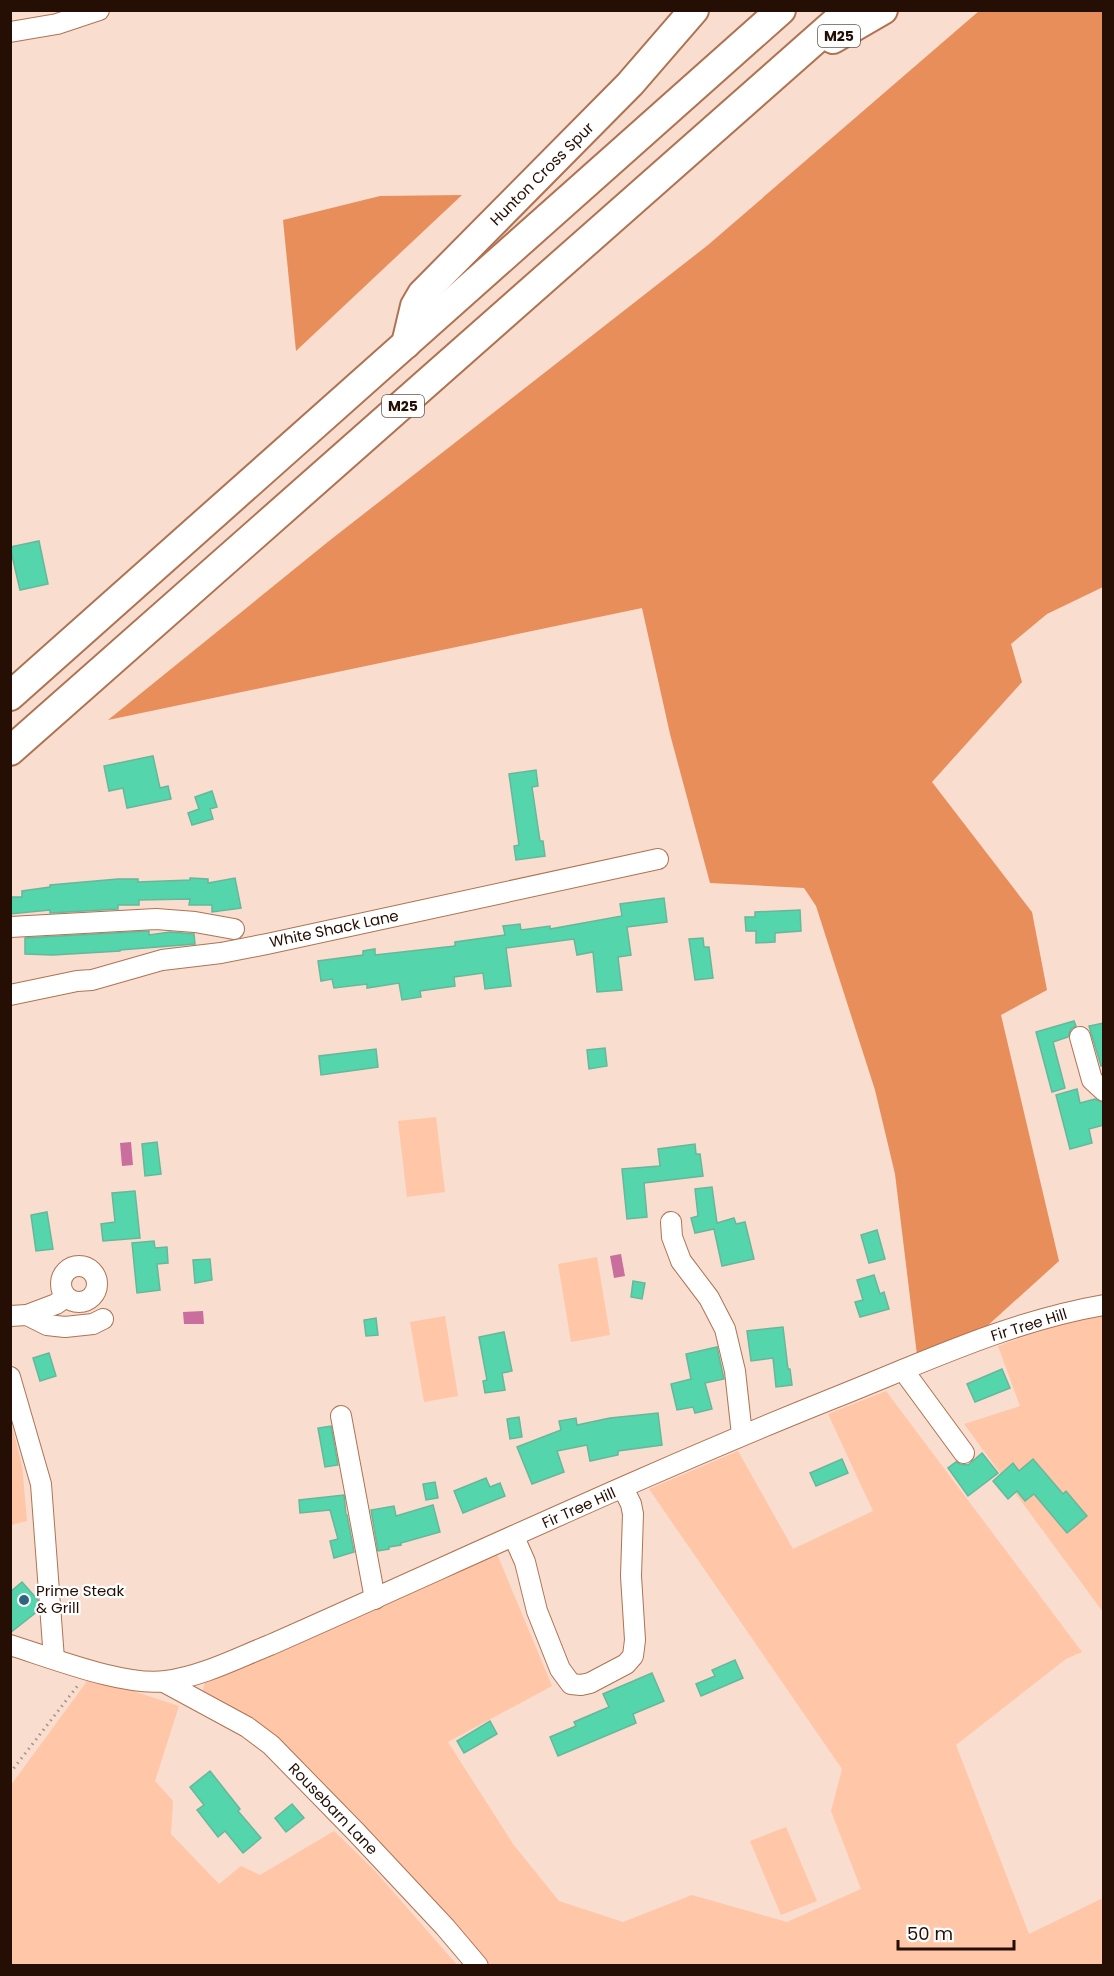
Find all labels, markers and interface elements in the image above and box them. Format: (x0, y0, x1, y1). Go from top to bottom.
road number: M25 (818, 25, 860, 47)
street label: Hunton Cross Spur (485, 117, 598, 230)
road number: M25 (382, 395, 424, 417)
street label: White Shack Lane (267, 905, 400, 952)
street label: Fir Tree Hill (988, 1303, 1070, 1346)
street label: Fir Tree Hill (539, 1482, 619, 1533)
place label: Prime Steak & Grill (36, 1580, 124, 1618)
marker: Prime Steak & Grill (17, 1593, 31, 1607)
street label: Rousebarn Lane (284, 1758, 383, 1859)
scale bar (898, 1913, 1014, 1951)
text: 50 m (907, 1921, 953, 1946)

